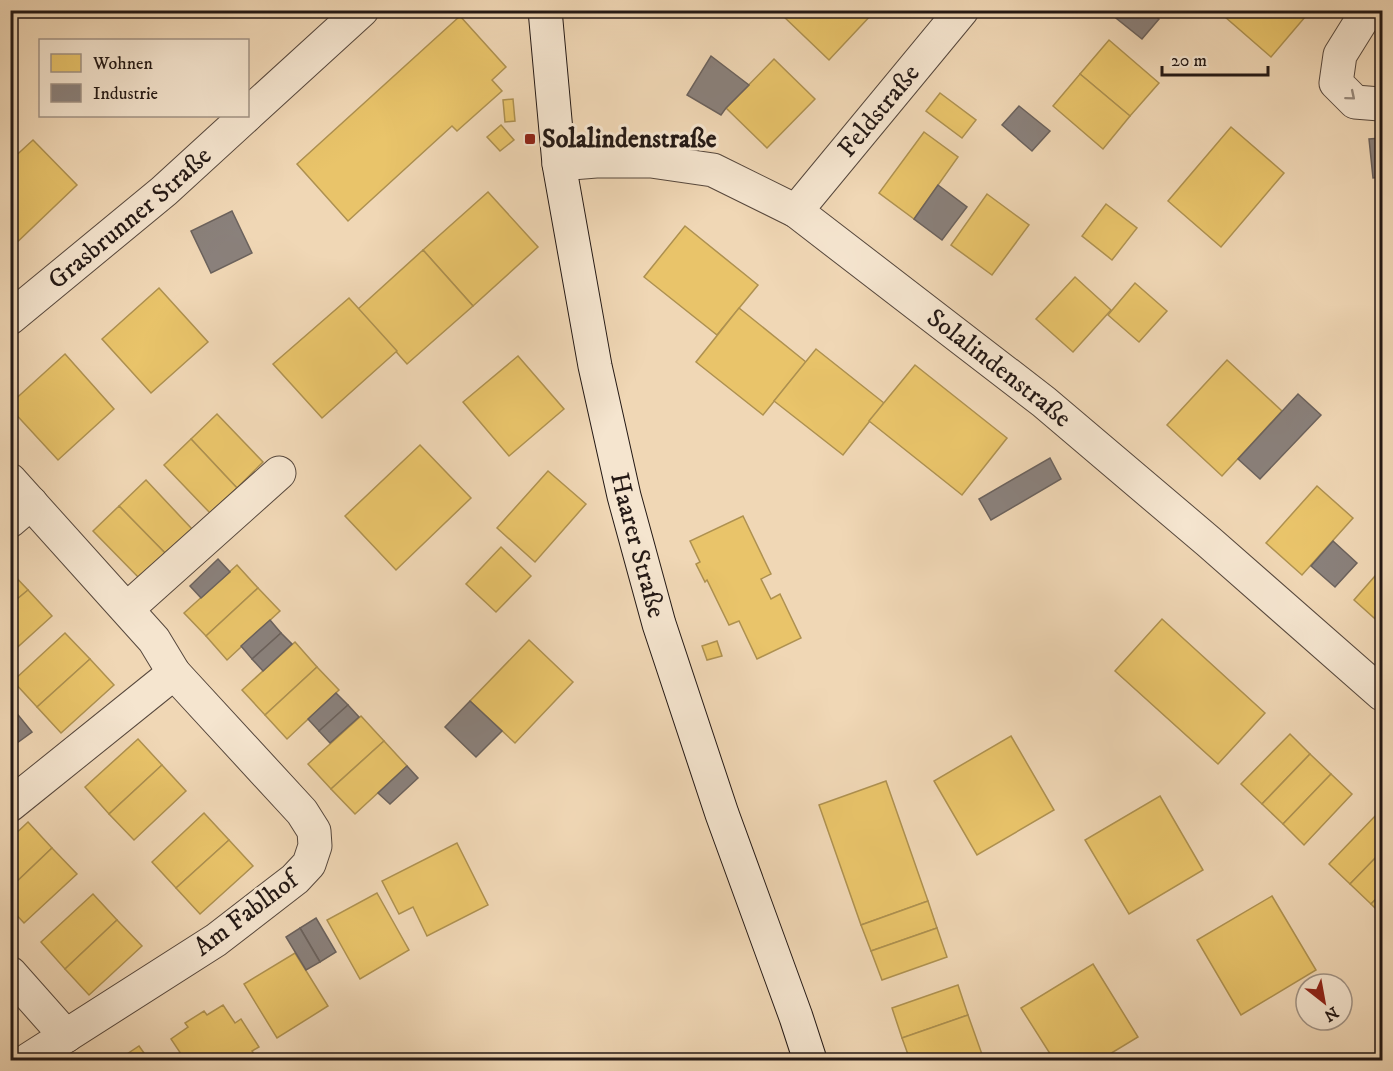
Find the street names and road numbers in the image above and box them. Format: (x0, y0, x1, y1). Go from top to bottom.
street label: Feldstraße (831, 57, 927, 164)
street label: Grasbrunner Straße (41, 139, 218, 296)
street label: Solalindenstraße (920, 301, 1078, 435)
street label: Haarer Straße (603, 470, 673, 621)
street label: Am Fablhof (187, 862, 308, 964)

